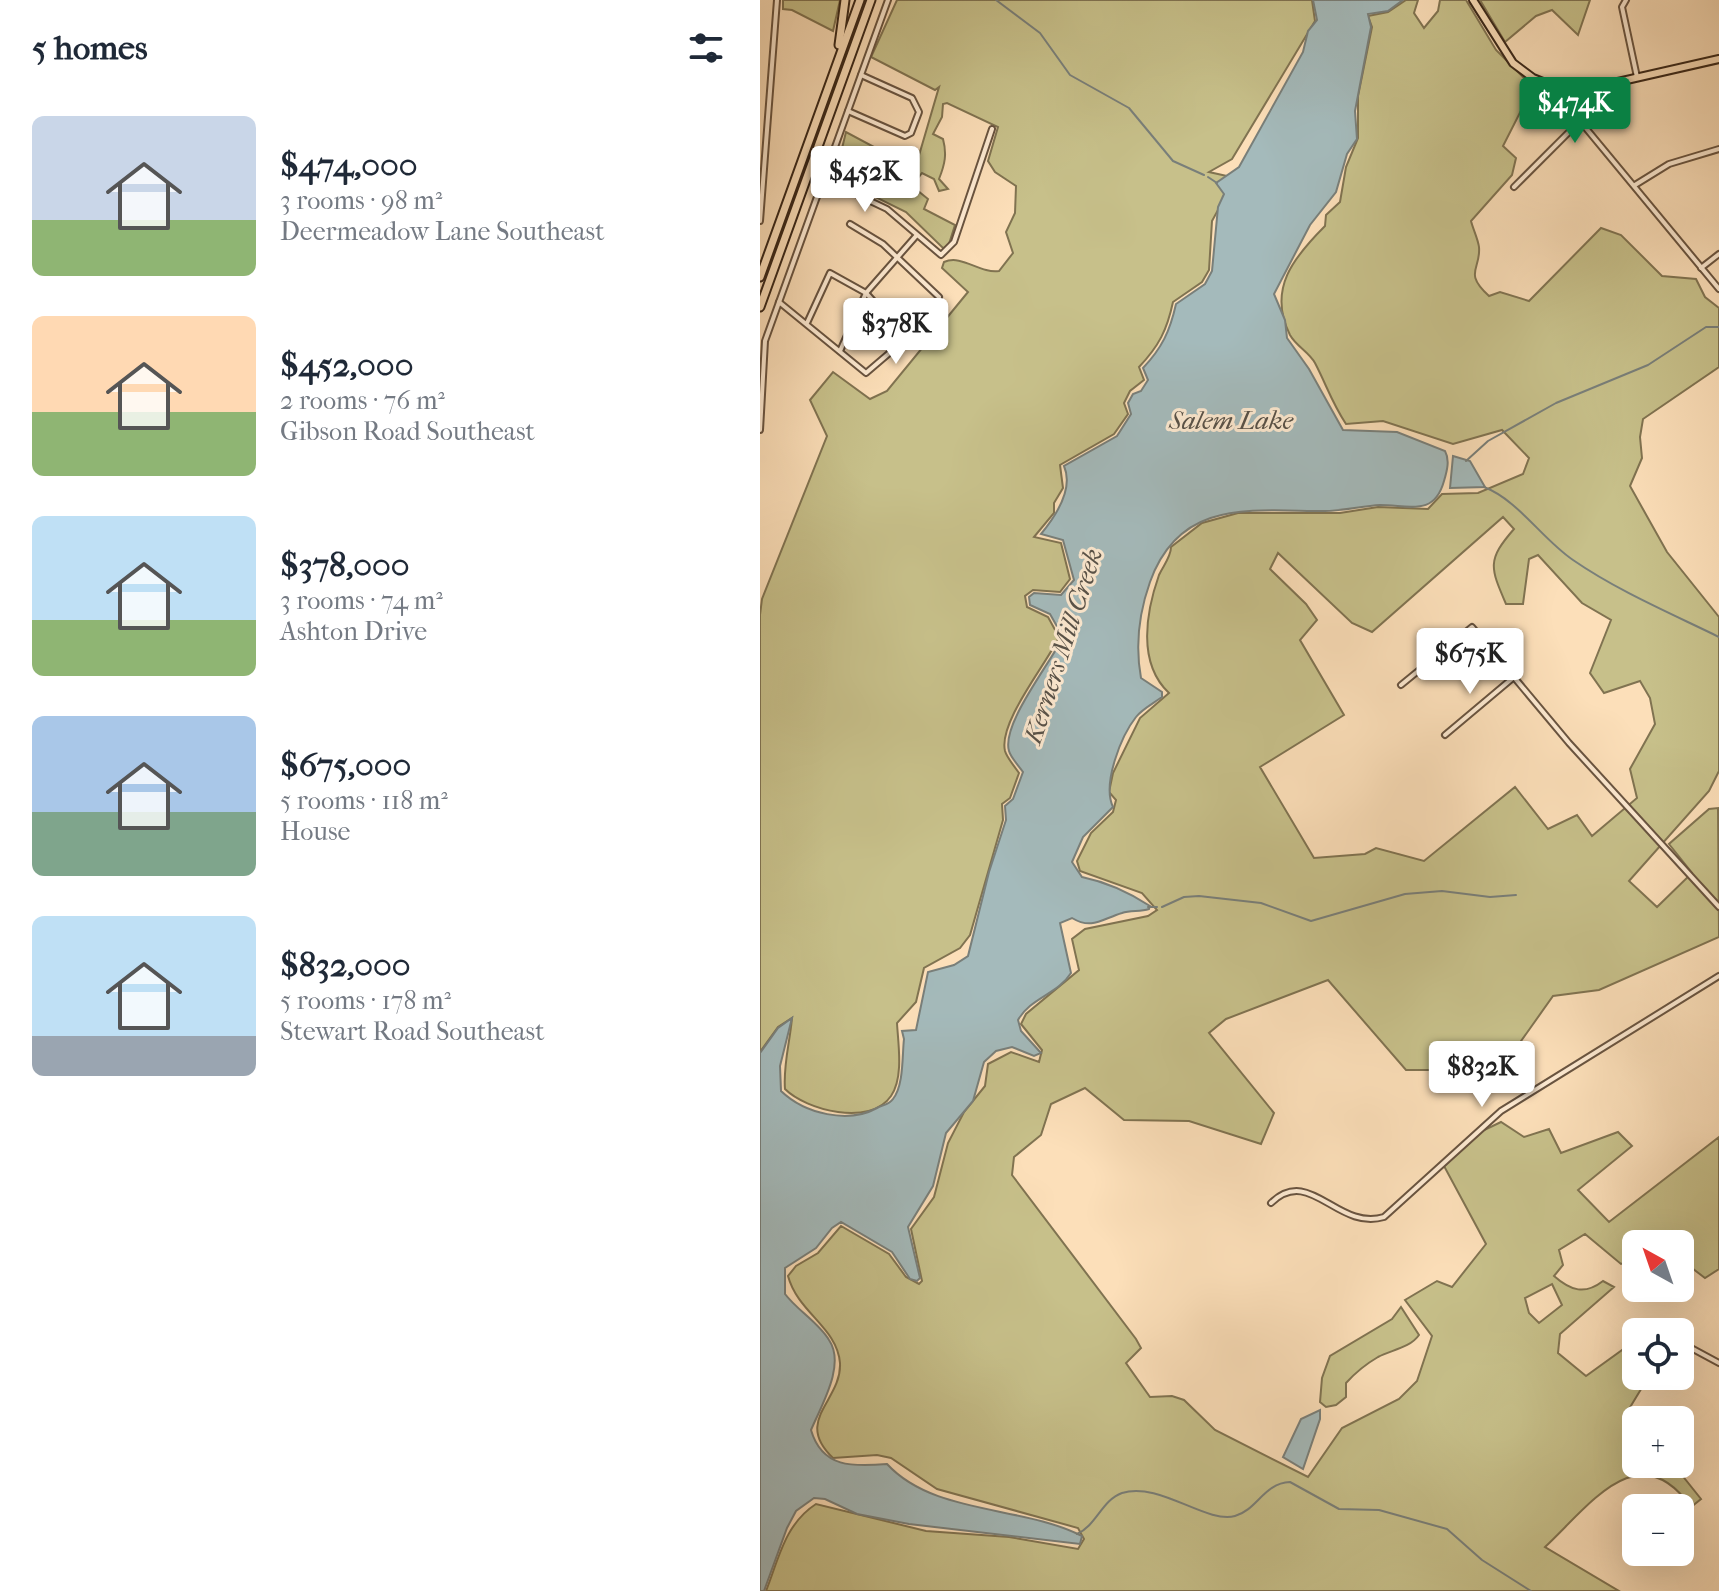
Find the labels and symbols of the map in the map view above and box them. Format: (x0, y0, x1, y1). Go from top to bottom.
pin: $474K (1519, 77, 1631, 145)
pin: $452K (809, 146, 921, 214)
pin: $378K (840, 298, 952, 366)
water label: Salem Lake (1168, 405, 1295, 436)
water label: Kerners Mill Creek (1016, 545, 1109, 749)
pin: $675K (1414, 628, 1526, 696)
pin: $832K (1426, 1041, 1538, 1109)
north arrow (1622, 1230, 1694, 1302)

